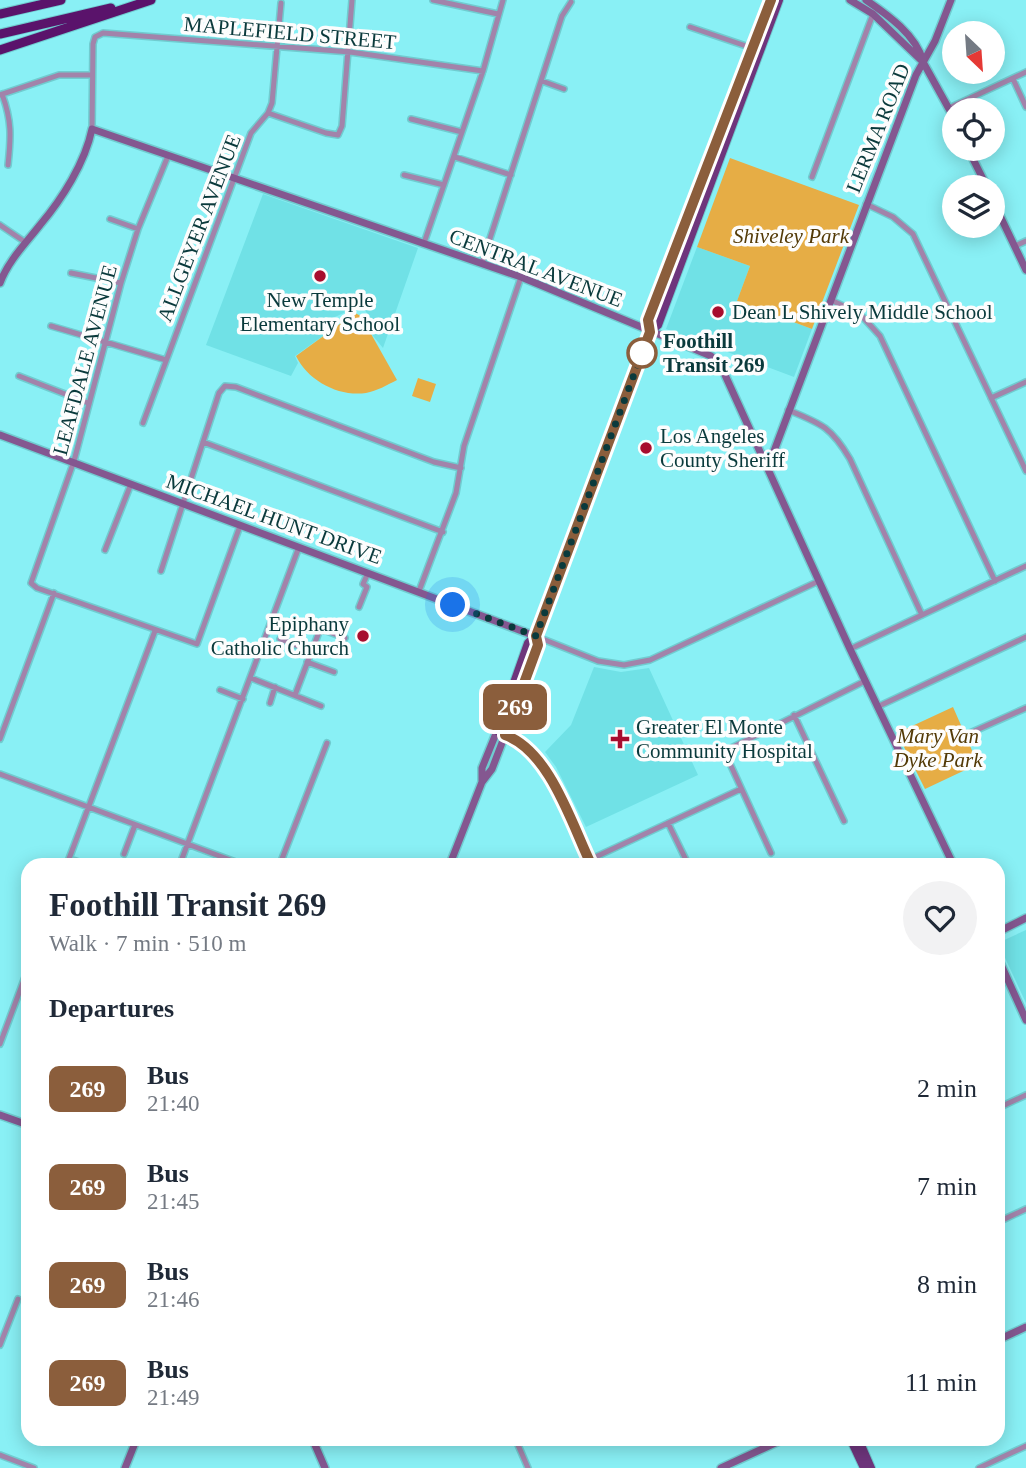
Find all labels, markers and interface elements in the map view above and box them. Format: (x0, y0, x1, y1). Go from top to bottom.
street label: MAPLEFIELD STREET (183, 12, 397, 54)
north arrow (942, 21, 1004, 84)
map controls (942, 21, 1005, 238)
street label: LERMA ROAD (841, 60, 915, 196)
button: locate (942, 98, 1005, 161)
street label: ALLGEYER AVENUE (152, 131, 246, 325)
button: layers (942, 175, 1005, 238)
street label: CENTRAL AVENUE (446, 224, 626, 312)
park label: Shiveley Park (733, 224, 850, 248)
street label: LEAFDALE AVENUE (48, 262, 122, 458)
marker: New Temple Elementary School (312, 268, 328, 284)
place label: New Temple Elementary School (240, 288, 400, 336)
place label: Dean L Shively Middle School (732, 300, 993, 324)
marker: Dean L Shively Middle School (710, 304, 726, 320)
place label: Foothill Transit 269 (663, 329, 765, 377)
marker: Foothill Transit 269 (627, 338, 657, 368)
place label: Los Angeles County Sheriff (660, 424, 785, 472)
marker: Los Angeles County Sheriff (638, 440, 654, 456)
street label: MICHAEL HUNT DRIVE (163, 469, 385, 569)
your location (435, 587, 470, 622)
place label: Epiphany Catholic Church (211, 612, 349, 660)
marker: Epiphany Catholic Church (355, 628, 371, 644)
line badge: 269 (475, 684, 555, 730)
text: 269 (497, 694, 533, 720)
place label: Greater El Monte Community Hospital (636, 715, 813, 763)
park label: Mary Van Dyke Park (892, 724, 983, 772)
marker: Greater El Monte Community Hospital (610, 729, 630, 749)
button: heart (903, 881, 977, 955)
text: Foothill Transit 269 (49, 887, 326, 923)
text: Walk · 7 min · 510 m (49, 931, 246, 956)
text: Departures (49, 994, 174, 1023)
text: Bus (147, 1061, 189, 1090)
text: 2 min (917, 1074, 977, 1103)
text: 269 (70, 1076, 106, 1102)
text: 21:40 (147, 1091, 199, 1116)
text: Bus (147, 1159, 189, 1188)
text: 7 min (917, 1172, 977, 1201)
text: 269 (70, 1174, 106, 1200)
text: 21:45 (147, 1189, 199, 1214)
text: Bus (147, 1257, 189, 1286)
text: 8 min (917, 1270, 977, 1299)
text: 269 (70, 1272, 106, 1298)
text: 21:46 (147, 1287, 199, 1312)
text: Bus (147, 1355, 189, 1384)
text: 11 min (905, 1368, 977, 1397)
text: 269 (70, 1370, 106, 1396)
text: 21:49 (147, 1385, 199, 1410)

